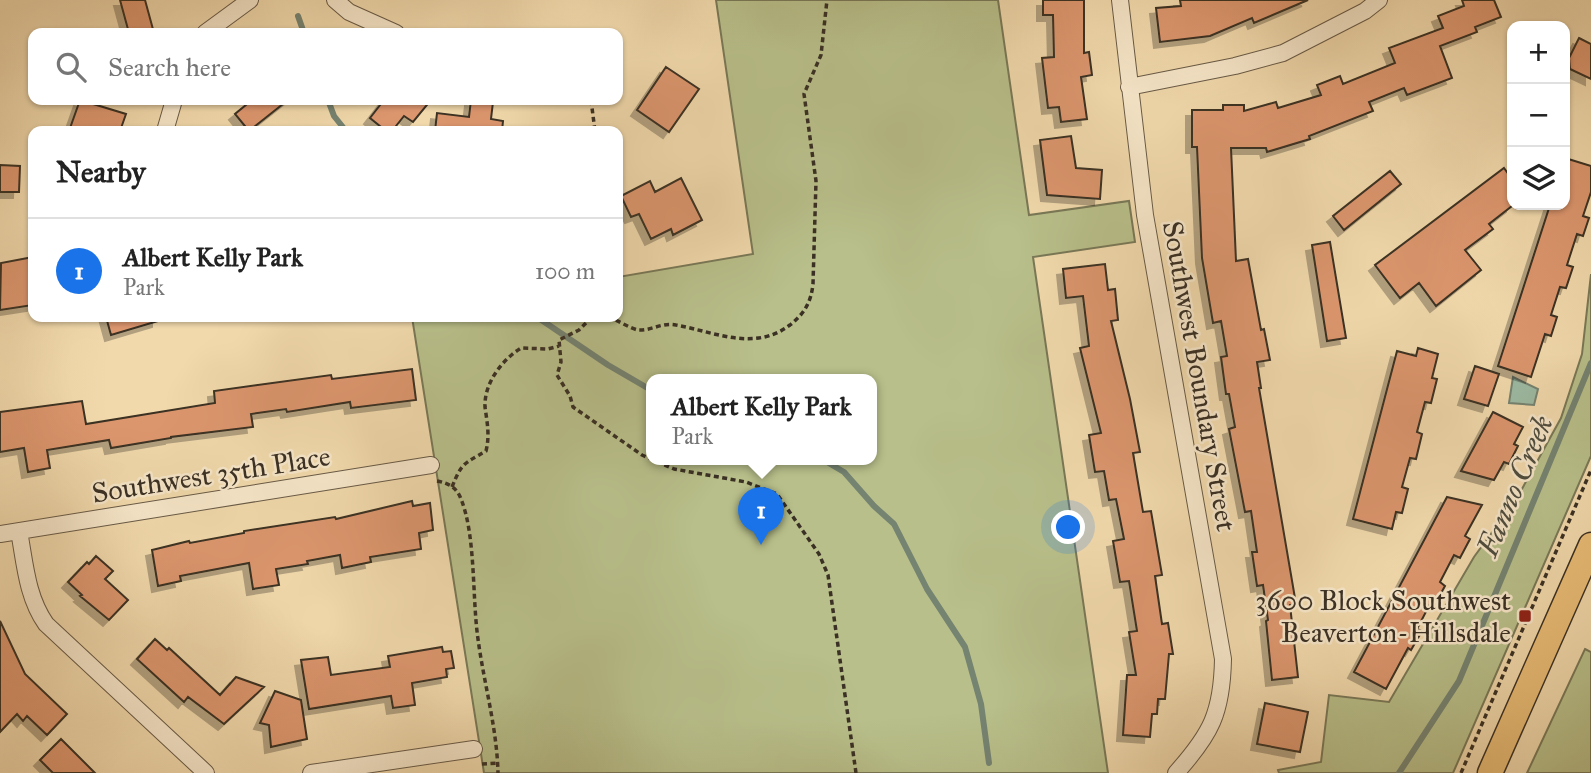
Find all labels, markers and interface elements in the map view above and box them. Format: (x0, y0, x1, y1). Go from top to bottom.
map controls (1507, 21, 1570, 210)
button: + (1507, 21, 1570, 84)
search box (28, 28, 623, 105)
icon: search (52, 48, 90, 86)
text: Search here (108, 51, 231, 83)
button: − (1507, 84, 1570, 147)
button: layers (1507, 147, 1570, 210)
text: Nearby (56, 154, 146, 190)
street label: Southwest Boundary Street (1155, 218, 1244, 534)
text: Albert Kelly Park (123, 241, 303, 273)
text: 1 (74, 257, 84, 285)
text: 100 m (535, 257, 595, 285)
text: Park (123, 273, 165, 301)
popup (646, 374, 877, 465)
text: Albert Kelly Park (672, 390, 851, 422)
water label: Fanno Creek (1469, 410, 1561, 563)
text: Park (672, 422, 713, 450)
street label: Southwest 35th Place (89, 438, 333, 511)
pin: 1 (738, 487, 784, 545)
your location (1051, 510, 1085, 544)
place label: 3600 Block Southwest Beaverton-Hillsdale (1255, 583, 1511, 650)
marker: 3600 Block Southwest Beaverton-Hillsdale (1517, 608, 1533, 624)

